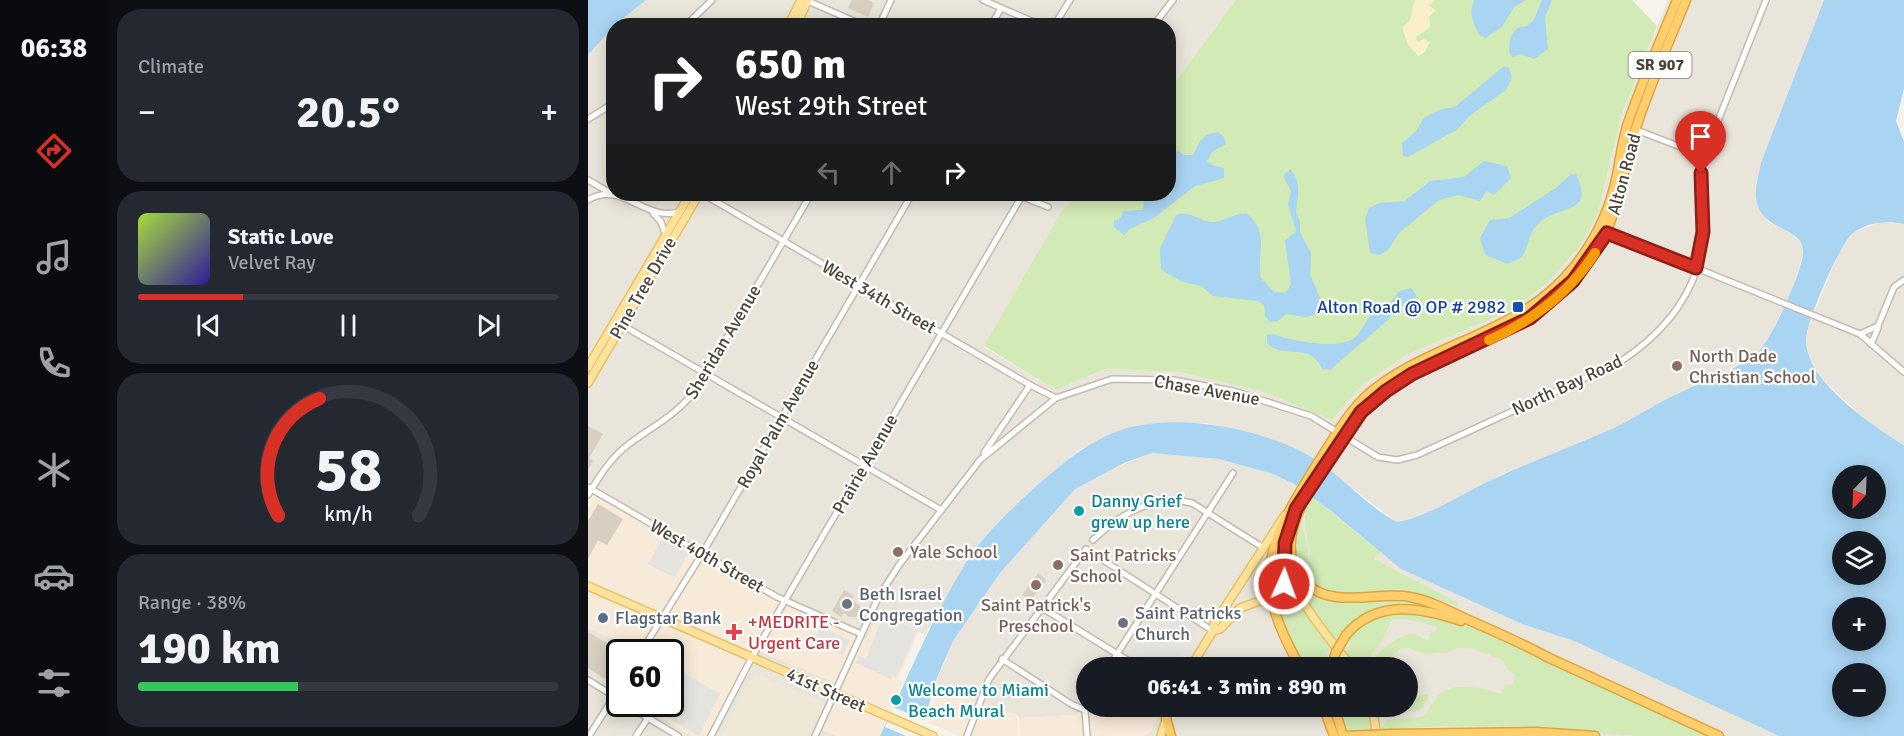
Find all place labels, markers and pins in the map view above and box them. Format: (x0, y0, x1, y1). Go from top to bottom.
pin (1675, 111, 1726, 173)
place label: Alton Road @ OP # 2982 (1317, 296, 1506, 318)
marker: Alton Road @ OP # 2982 (1511, 300, 1525, 314)
place label: North Dade Christian School (1689, 345, 1816, 388)
marker: North Dade Christian School (1670, 359, 1684, 373)
place label: Danny Grief grew up here (1091, 490, 1190, 533)
marker: Danny Grief grew up here (1072, 504, 1086, 518)
place label: Yale School (910, 541, 998, 563)
place label: Saint Patricks School (1070, 544, 1176, 587)
marker: Yale School (891, 545, 905, 559)
marker: Saint Patricks School (1051, 558, 1065, 572)
marker: Saint Patrick's Preschool (1029, 578, 1043, 592)
place label: Beth Israel Congregation (859, 583, 963, 626)
place label: Saint Patrick's Preschool (981, 594, 1091, 637)
marker: Beth Israel Congregation (840, 597, 854, 611)
place label: Saint Patricks Church (1135, 602, 1241, 645)
place label: Flagstar Bank (615, 607, 721, 629)
marker: Flagstar Bank (596, 611, 610, 625)
place label: +MEDRITE - Urgent Care (748, 611, 840, 654)
marker: Saint Patricks Church (1116, 616, 1130, 630)
marker: +MEDRITE - Urgent Care (725, 623, 743, 641)
place label: Welcome to Miami Beach Mural (908, 679, 1049, 722)
marker: Welcome to Miami Beach Mural (889, 693, 903, 707)

